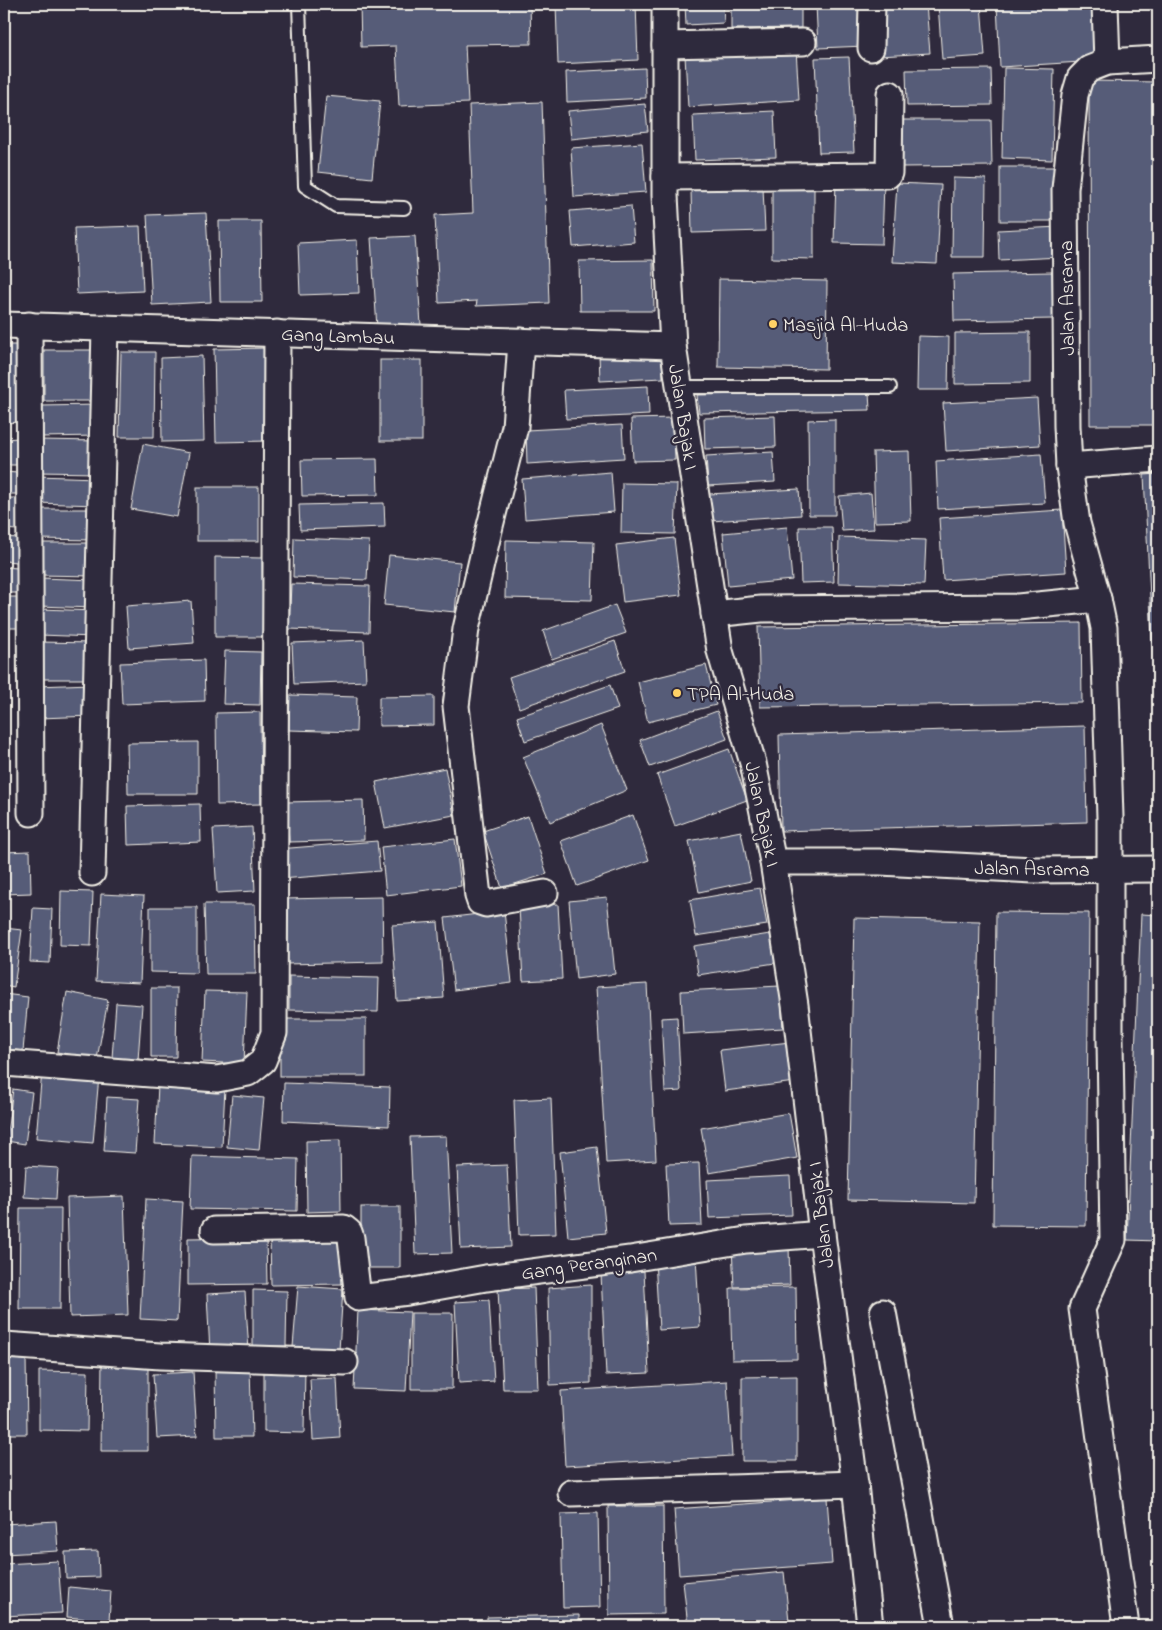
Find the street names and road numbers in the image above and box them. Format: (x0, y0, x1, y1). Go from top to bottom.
street label: Jalan Asrama (1053, 240, 1084, 356)
street label: Gang Lambau (281, 321, 395, 355)
street label: Jalan Bajak I (659, 362, 704, 473)
street label: Jalan Bajak I (735, 759, 786, 870)
street label: Jalan Asrama (974, 855, 1090, 886)
street label: Jalan Bajak I (802, 1160, 843, 1270)
street label: Gang Peranginan (520, 1242, 659, 1290)

